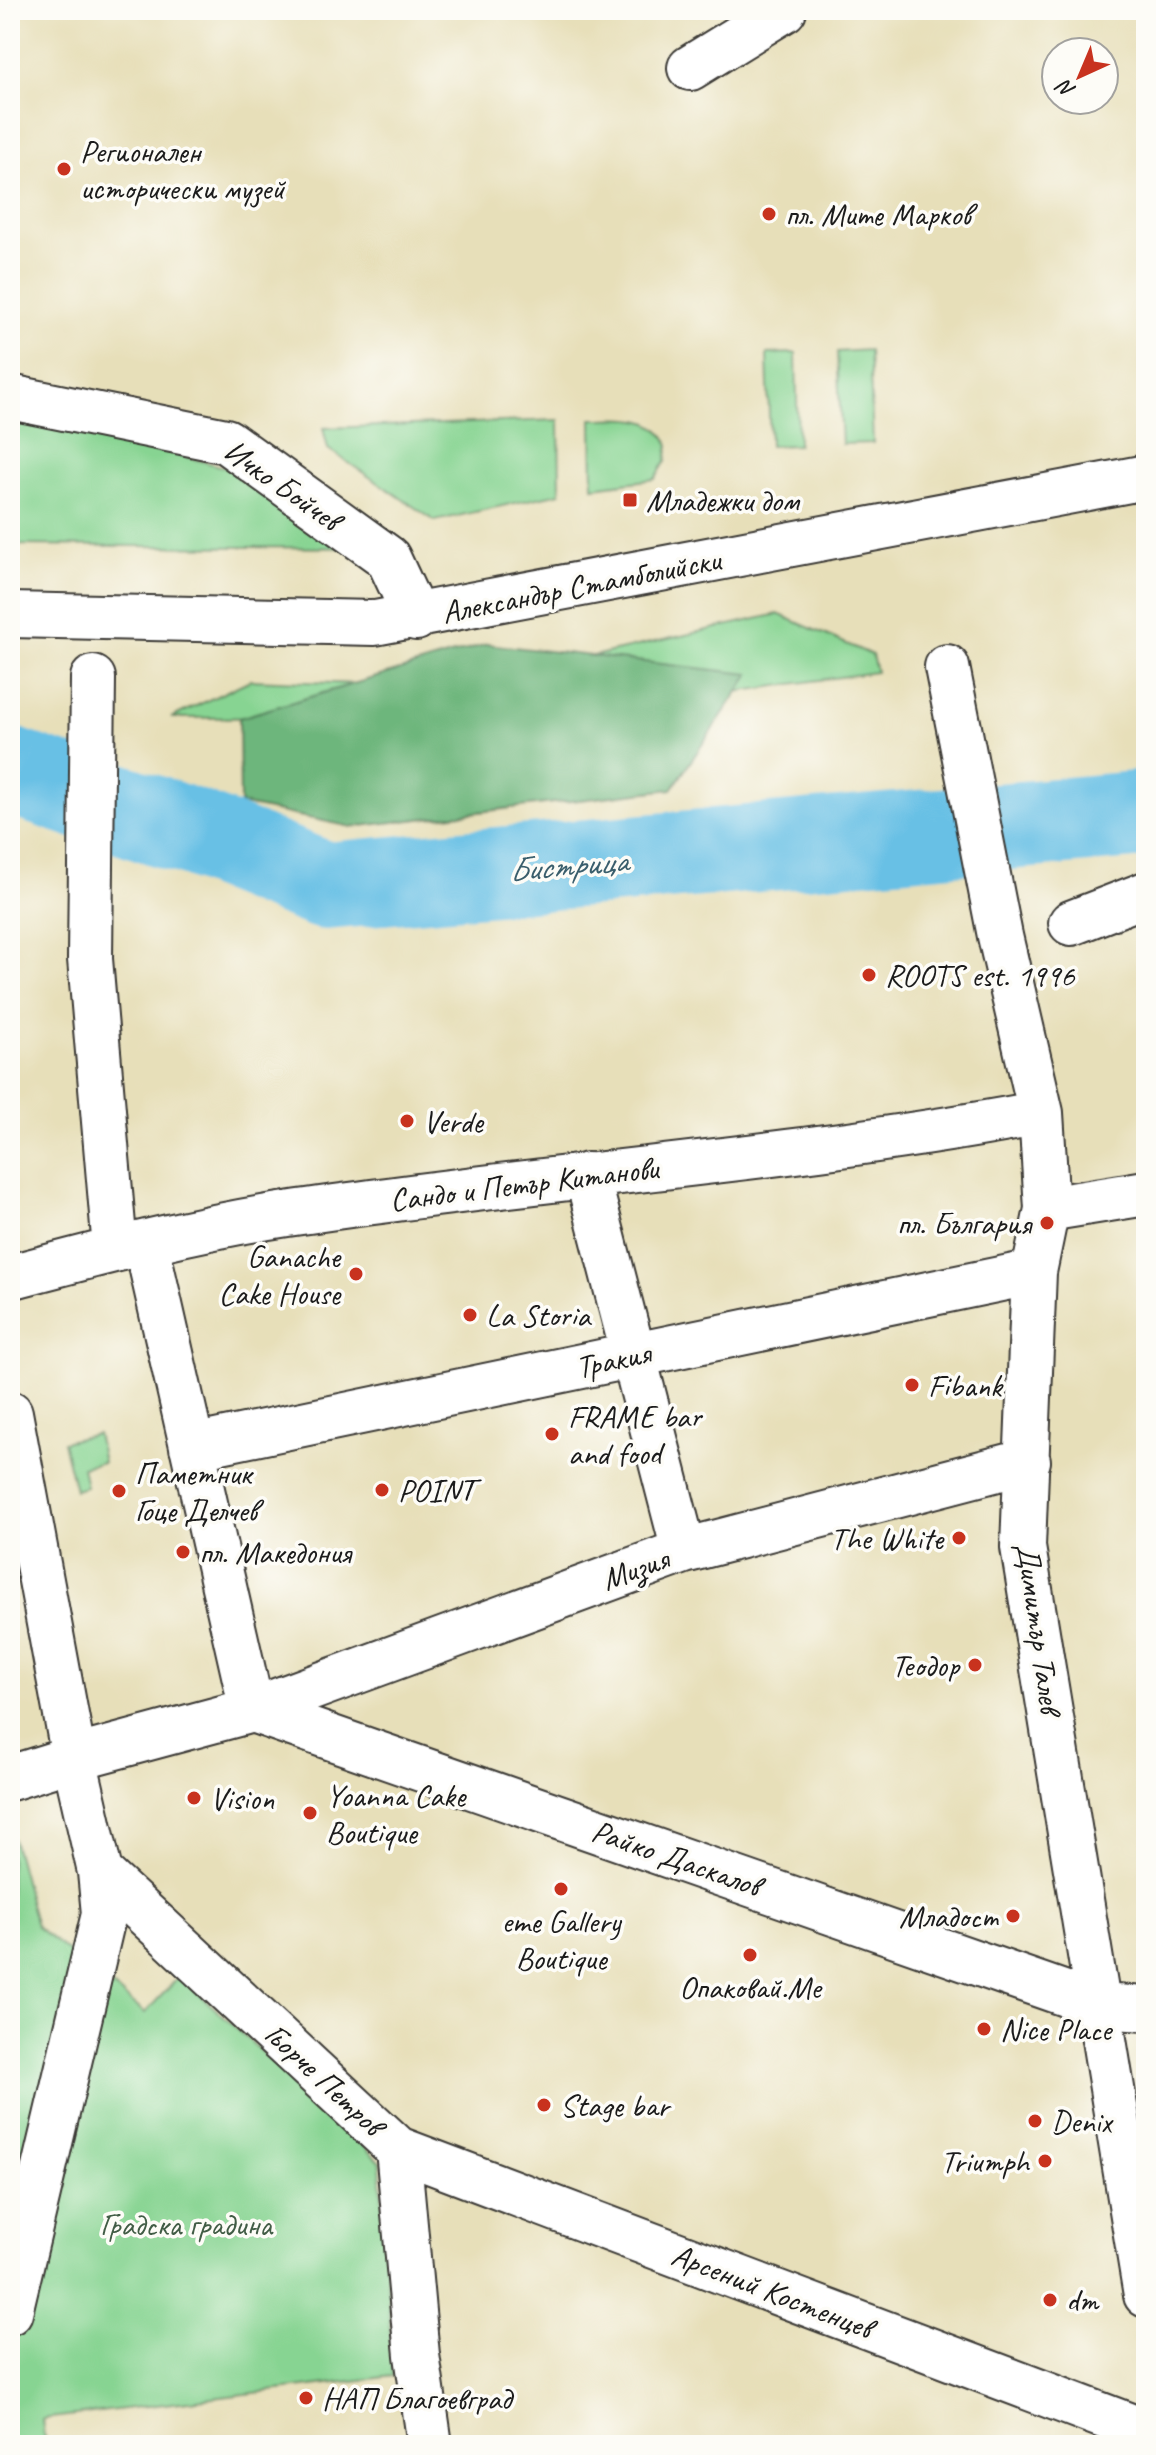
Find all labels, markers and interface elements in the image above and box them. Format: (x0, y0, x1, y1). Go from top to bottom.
north arrow (1040, 36, 1120, 116)
text: N (1050, 73, 1081, 104)
place label: Регионален исторически музей (80, 131, 286, 209)
marker: Регионален исторически музей (55, 160, 73, 178)
place label: пл. Мите Марков (785, 194, 978, 235)
marker: пл. Мите Марков (760, 205, 778, 223)
street label: Ичко Бойчев (216, 430, 353, 543)
place label: Младежки дом (646, 480, 801, 521)
marker: Младежки дом (621, 491, 639, 509)
street label: Александър Стамболийски (438, 538, 726, 633)
water label: Бистрица (507, 838, 633, 892)
place label: ROOTS est. 1996 (885, 955, 1076, 996)
marker: ROOTS est. 1996 (860, 966, 878, 984)
place label: Verde (423, 1101, 485, 1142)
marker: Verde (398, 1112, 416, 1130)
street label: Сандо и Петър Китанови (388, 1147, 663, 1221)
place label: пл. България (897, 1203, 1033, 1244)
marker: пл. България (1038, 1214, 1056, 1232)
place label: Ganache Cake House (219, 1236, 343, 1314)
marker: Ganache Cake House (347, 1265, 365, 1283)
place label: La Storia (486, 1295, 592, 1336)
marker: La Storia (461, 1306, 479, 1324)
street label: Тракия (572, 1332, 656, 1388)
place label: Fibank (928, 1365, 1004, 1406)
marker: Fibank (903, 1376, 921, 1394)
place label: FRAME bar and food (568, 1396, 704, 1474)
marker: FRAME bar and food (543, 1425, 561, 1443)
place label: Паметник Гоце Делчев (135, 1453, 265, 1531)
place label: POINT (398, 1470, 483, 1511)
marker: POINT (373, 1481, 391, 1499)
marker: Паметник Гоце Делчев (110, 1482, 128, 1500)
place label: The White (830, 1518, 946, 1559)
marker: The White (950, 1529, 968, 1547)
place label: пл. Македония (199, 1532, 353, 1573)
street label: Мизия (596, 1537, 676, 1600)
street label: Димитър Талев (1007, 1540, 1072, 1722)
marker: пл. Македония (174, 1543, 192, 1561)
place label: Теодор (891, 1645, 961, 1686)
marker: Теодор (966, 1656, 984, 1674)
place label: Yoanna Cake Boutique (326, 1775, 468, 1853)
place label: Vision (210, 1778, 275, 1819)
marker: Vision (185, 1789, 203, 1807)
marker: Yoanna Cake Boutique (301, 1804, 319, 1822)
street label: Райко Даскалов (586, 1810, 771, 1908)
marker: eme Gallery Boutique (552, 1880, 570, 1898)
place label: Младост (899, 1896, 1000, 1937)
place label: eme Gallery Boutique (502, 1901, 622, 1979)
marker: Младост (1004, 1907, 1022, 1925)
marker: Опаковай.Ме (741, 1946, 759, 1964)
place label: Опаковай.Ме (679, 1967, 823, 2008)
place label: Nice Place (1000, 2009, 1114, 2050)
street label: Гьорче Петров (256, 2014, 396, 2149)
marker: Nice Place (975, 2020, 993, 2038)
place label: Stage bar (560, 2085, 672, 2126)
marker: Stage bar (535, 2096, 553, 2114)
place label: Denix (1051, 2101, 1115, 2142)
marker: Denix (1026, 2112, 1044, 2130)
place label: Triumph (941, 2141, 1031, 2182)
marker: Triumph (1036, 2152, 1054, 2170)
park label: Градска градина (100, 2204, 274, 2245)
street label: Арсений Костенцев (666, 2234, 883, 2350)
place label: dm (1066, 2280, 1101, 2321)
marker: dm (1041, 2291, 1059, 2309)
place label: НАП Благоевград (322, 2378, 515, 2419)
marker: НАП Благоевград (297, 2389, 315, 2407)

